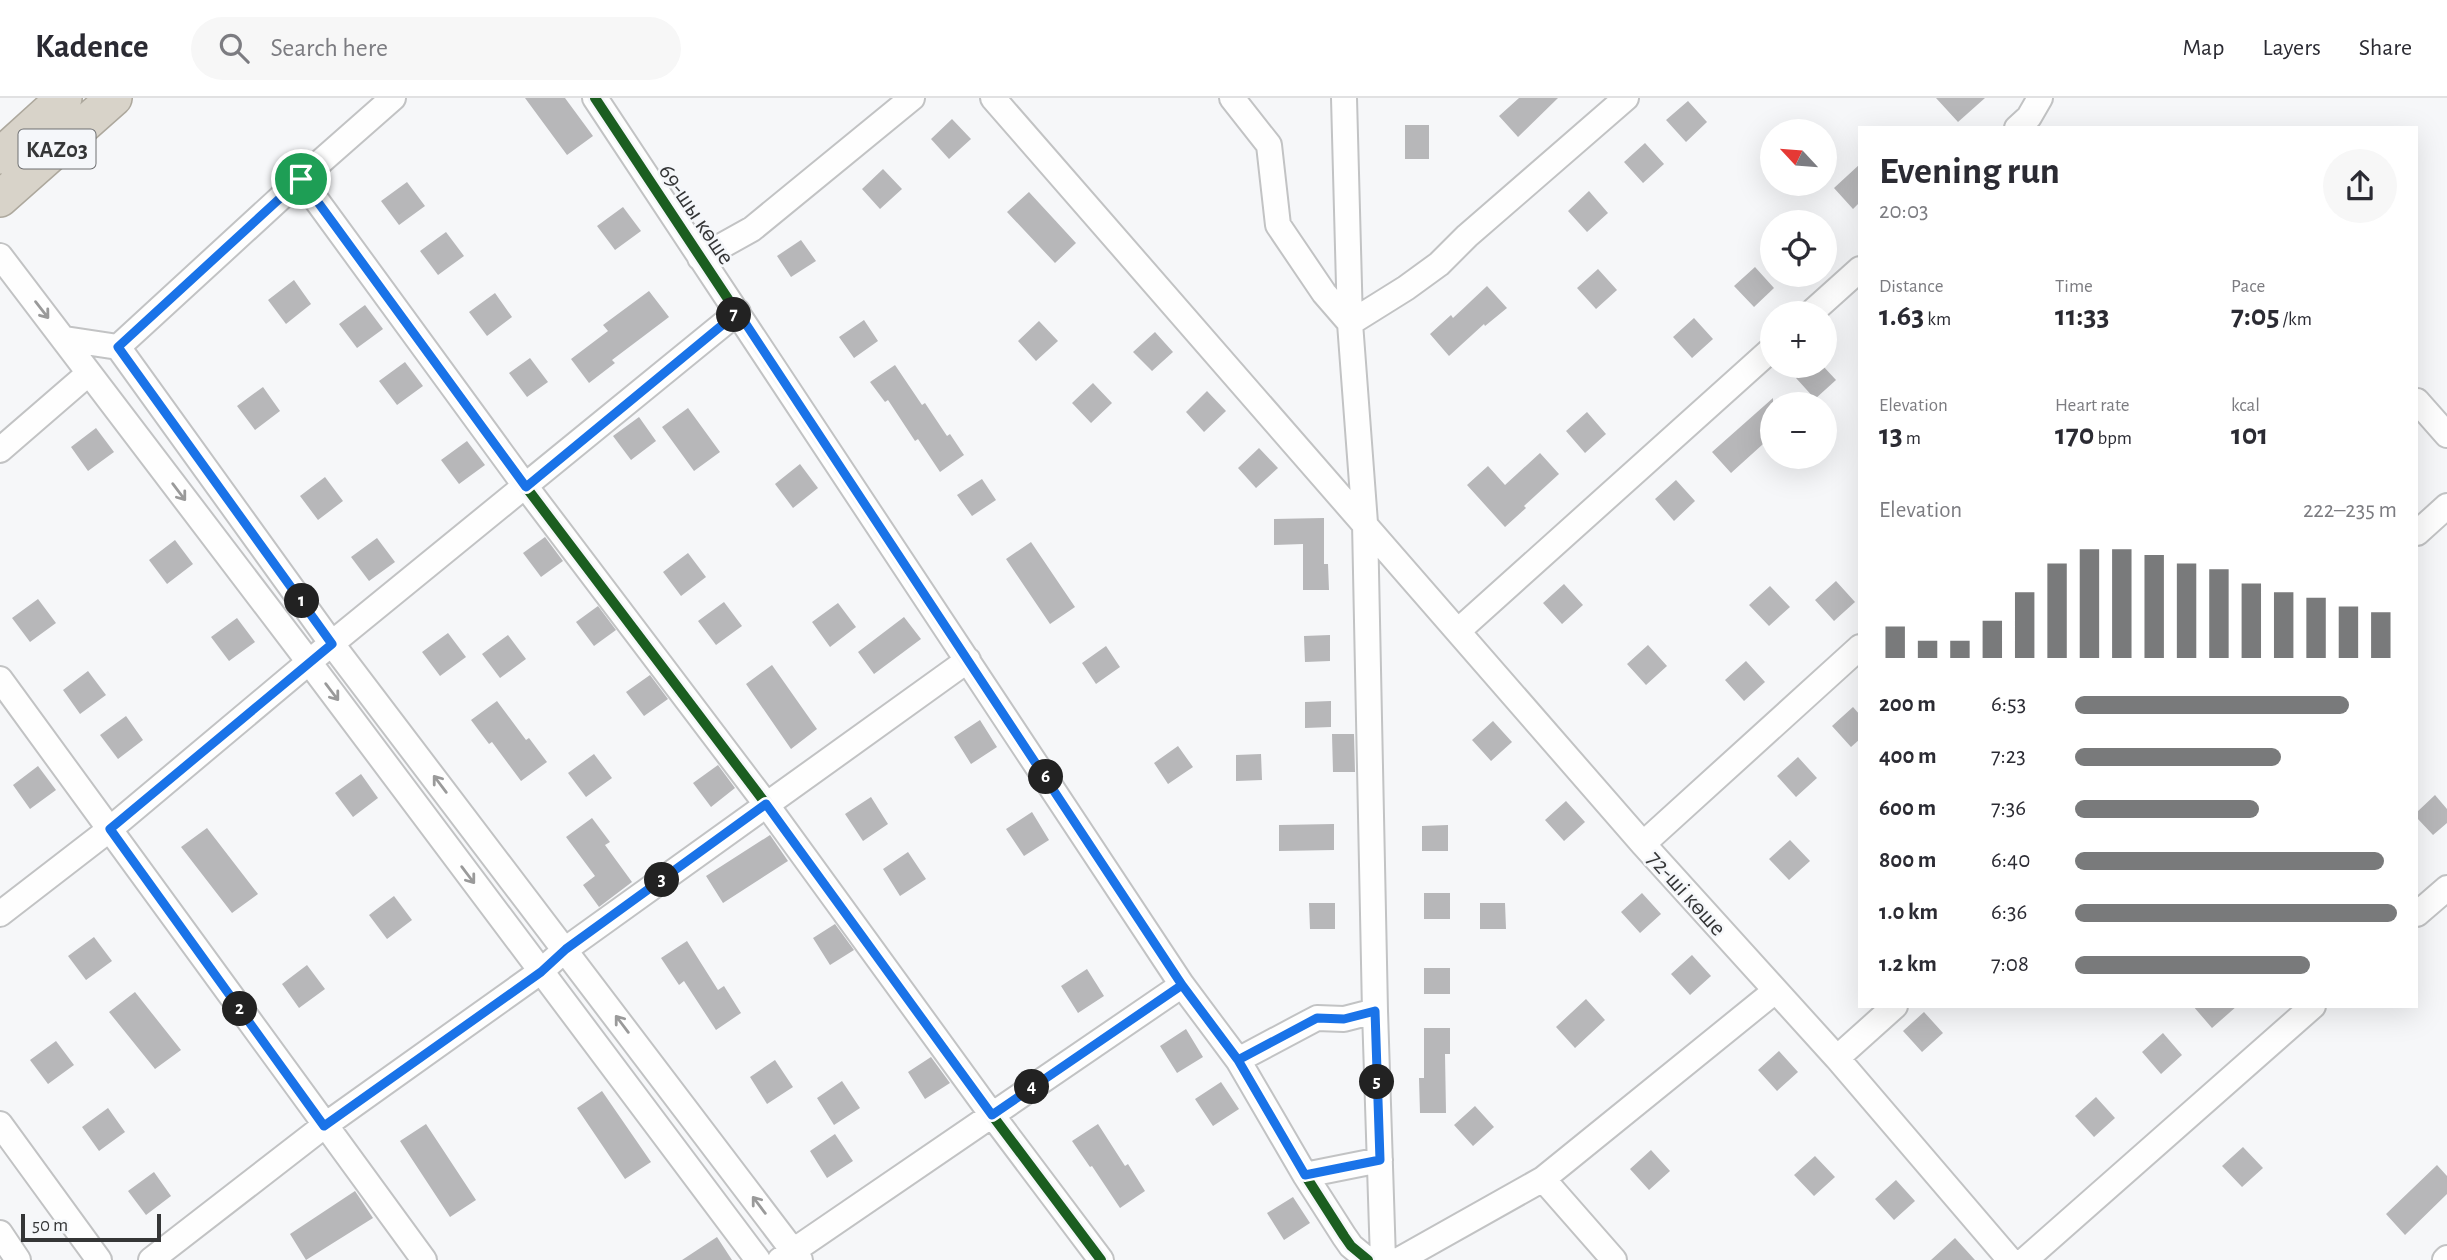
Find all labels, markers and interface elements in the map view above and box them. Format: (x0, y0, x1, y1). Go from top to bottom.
search box (191, 17, 681, 80)
icon: search (215, 29, 253, 67)
text: Kadence (35, 31, 149, 64)
text: Search here (271, 35, 388, 61)
text: Map (2182, 36, 2224, 60)
text: Layers (2262, 36, 2321, 60)
text: Share (2359, 36, 2412, 60)
north arrow (1760, 119, 1838, 196)
map controls (1760, 119, 1837, 469)
road number: KАZ03 (18, 130, 96, 168)
pin (271, 149, 331, 209)
button: share (2323, 149, 2397, 223)
text: Evening run (1879, 153, 2060, 191)
icon: arrive (282, 160, 320, 198)
street label: 69-шы көше (654, 160, 738, 269)
text: 20:03 (1879, 200, 1929, 223)
button: locate (1760, 210, 1837, 287)
text: Distance (1879, 277, 1943, 296)
text: Time (2055, 277, 2093, 296)
text: Pace (2231, 277, 2265, 296)
pin: 7 (716, 298, 752, 332)
one-way arrow (35, 300, 50, 319)
button: + (1760, 301, 1837, 378)
text: 1.63 (1879, 301, 1924, 331)
text: 11:33 (2055, 301, 2109, 331)
text: 7:05 (2231, 301, 2279, 331)
text: 7 (729, 305, 738, 324)
text: km (1924, 310, 1951, 329)
text: /km (2279, 310, 2312, 329)
button: − (1760, 392, 1837, 469)
text: Elevation (1879, 396, 1948, 415)
text: Heart rate (2055, 396, 2130, 415)
text: kcal (2231, 396, 2260, 415)
text: 13 (1879, 420, 1903, 450)
text: 170 (2055, 420, 2094, 450)
text: 101 (2231, 420, 2268, 450)
text: m (1903, 429, 1921, 448)
text: bpm (2094, 429, 2132, 448)
one-way arrow (172, 482, 187, 500)
text: Elevation (1879, 499, 1962, 522)
text: 222–235 m (2303, 499, 2397, 522)
pin: 1 (284, 584, 320, 618)
text: 1 (298, 591, 305, 610)
one-way arrow (324, 682, 339, 701)
text: 200 m (1879, 693, 1936, 716)
text: 6:53 (1991, 693, 2026, 716)
text: 400 m (1879, 745, 1937, 768)
text: 7:23 (1991, 745, 2026, 768)
pin: 6 (1028, 760, 1064, 794)
text: 6 (1041, 767, 1050, 786)
one-way arrow (432, 775, 447, 794)
text: 600 m (1879, 797, 1936, 820)
text: 7:36 (1991, 797, 2026, 820)
street label: 72-ші көше (1642, 847, 1730, 941)
text: 800 m (1879, 849, 1936, 872)
text: 6:40 (1991, 849, 2030, 872)
pin: 3 (644, 862, 680, 898)
one-way arrow (460, 865, 475, 883)
text: 3 (657, 870, 666, 889)
text: 1.0 km (1879, 901, 1938, 924)
text: 6:36 (1991, 901, 2027, 924)
text: 1.2 km (1879, 953, 1937, 976)
text: 7:08 (1991, 953, 2029, 976)
pin: 2 (222, 992, 258, 1026)
text: 2 (235, 999, 244, 1018)
one-way arrow (615, 1014, 630, 1033)
pin: 5 (1360, 1065, 1394, 1100)
pin: 4 (1014, 1070, 1050, 1104)
text: 5 (1372, 1072, 1381, 1091)
text: 4 (1027, 1077, 1036, 1096)
one-way arrow (752, 1196, 767, 1215)
scale bar (21, 1211, 161, 1243)
text: 50 m (32, 1216, 68, 1235)

